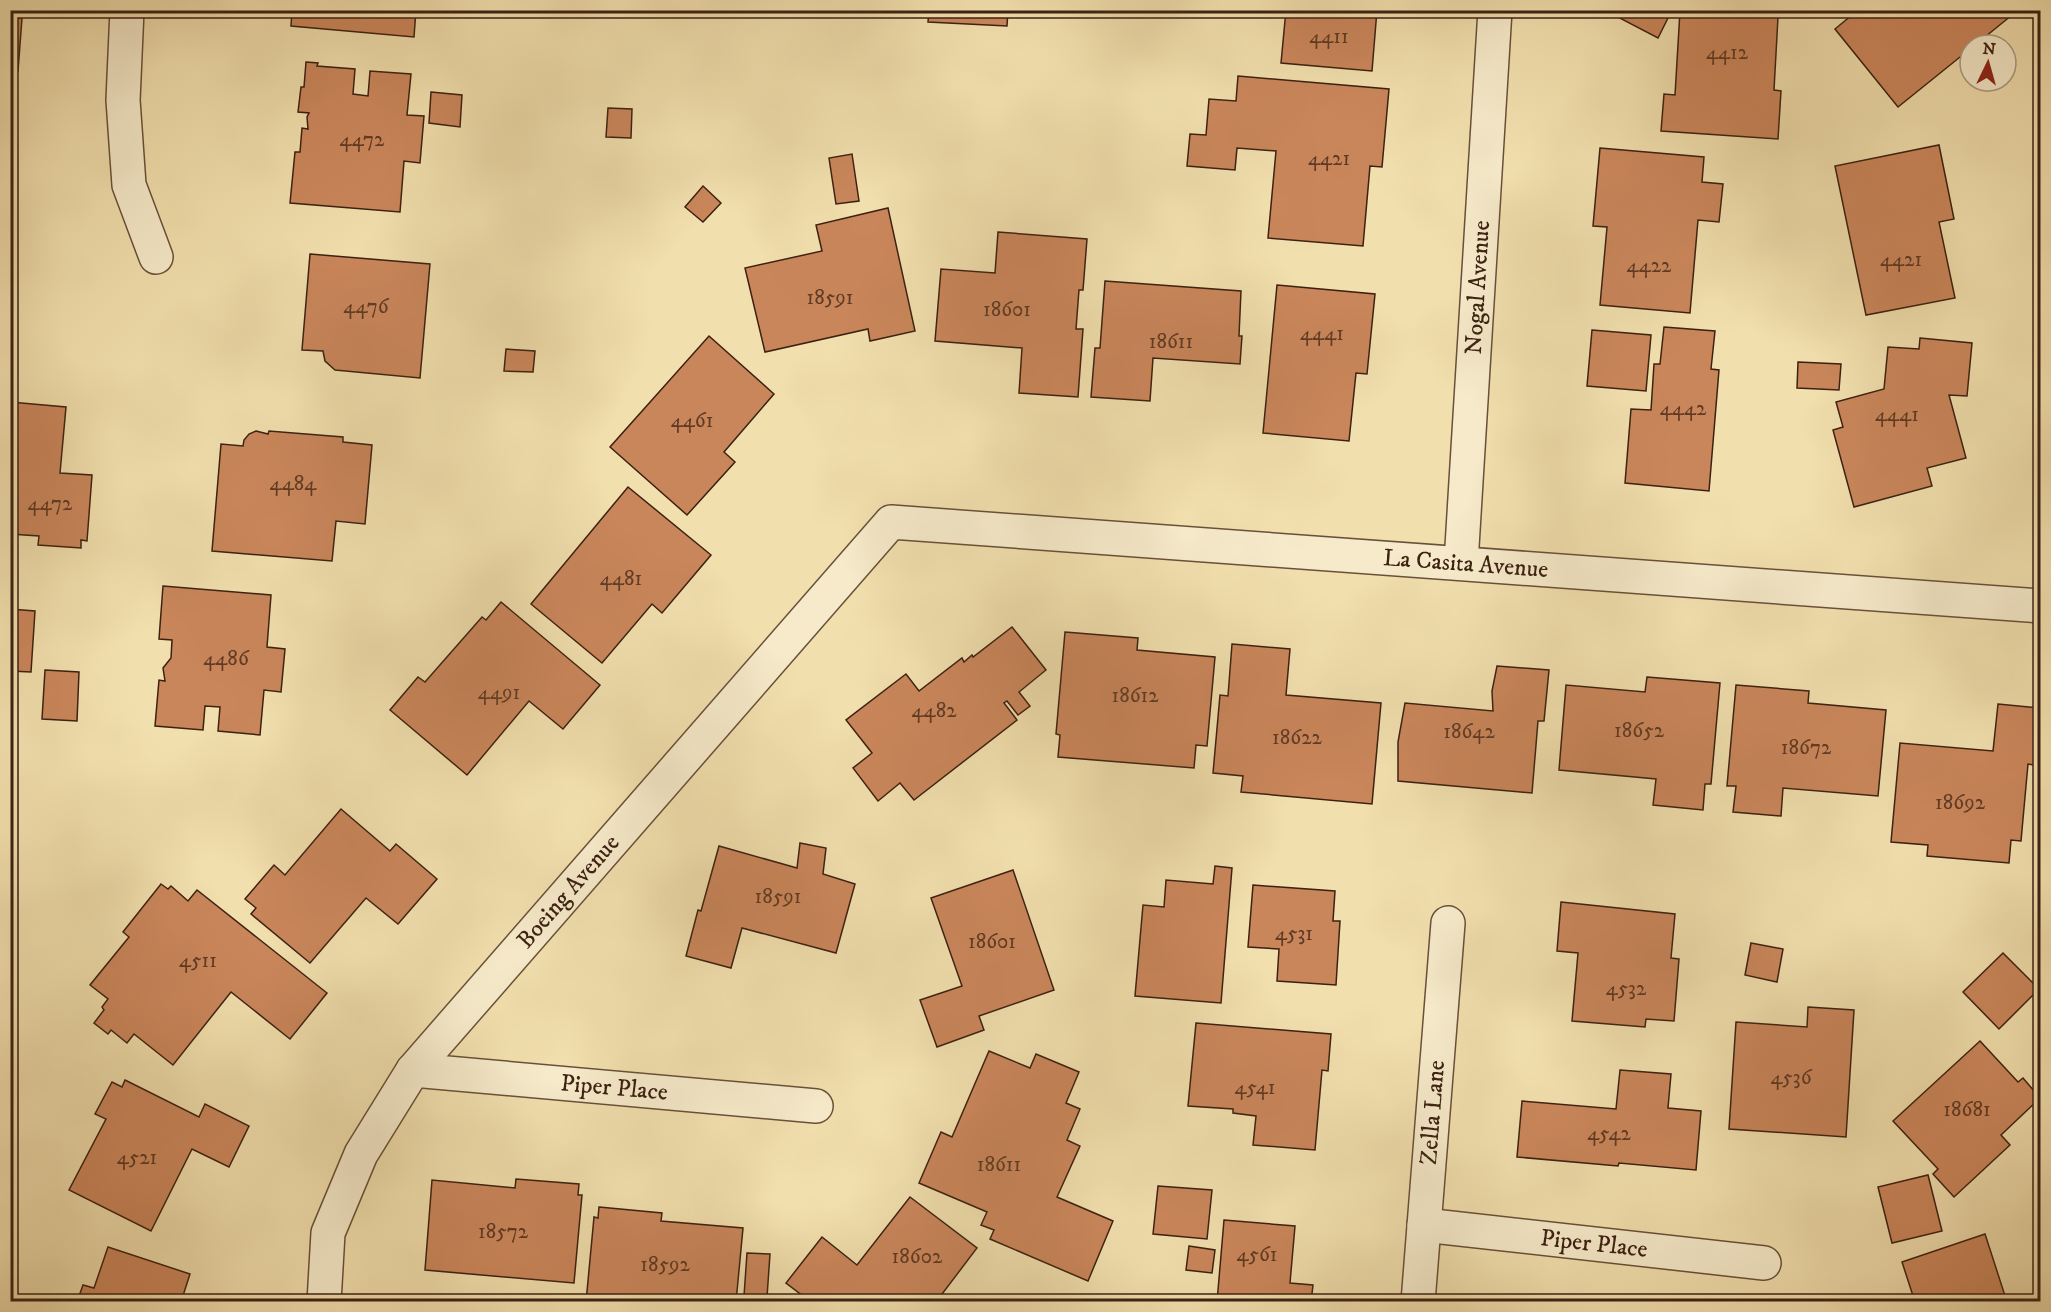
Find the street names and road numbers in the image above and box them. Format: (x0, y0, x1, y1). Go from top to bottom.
street label: Nogal Avenue (1459, 219, 1497, 356)
street label: La Casita Avenue (1382, 543, 1549, 585)
street label: Boeing Avenue (511, 829, 626, 955)
street label: Zella Lane (1414, 1059, 1452, 1166)
street label: Piper Place (559, 1068, 669, 1108)
street label: Piper Place (1539, 1223, 1649, 1265)

